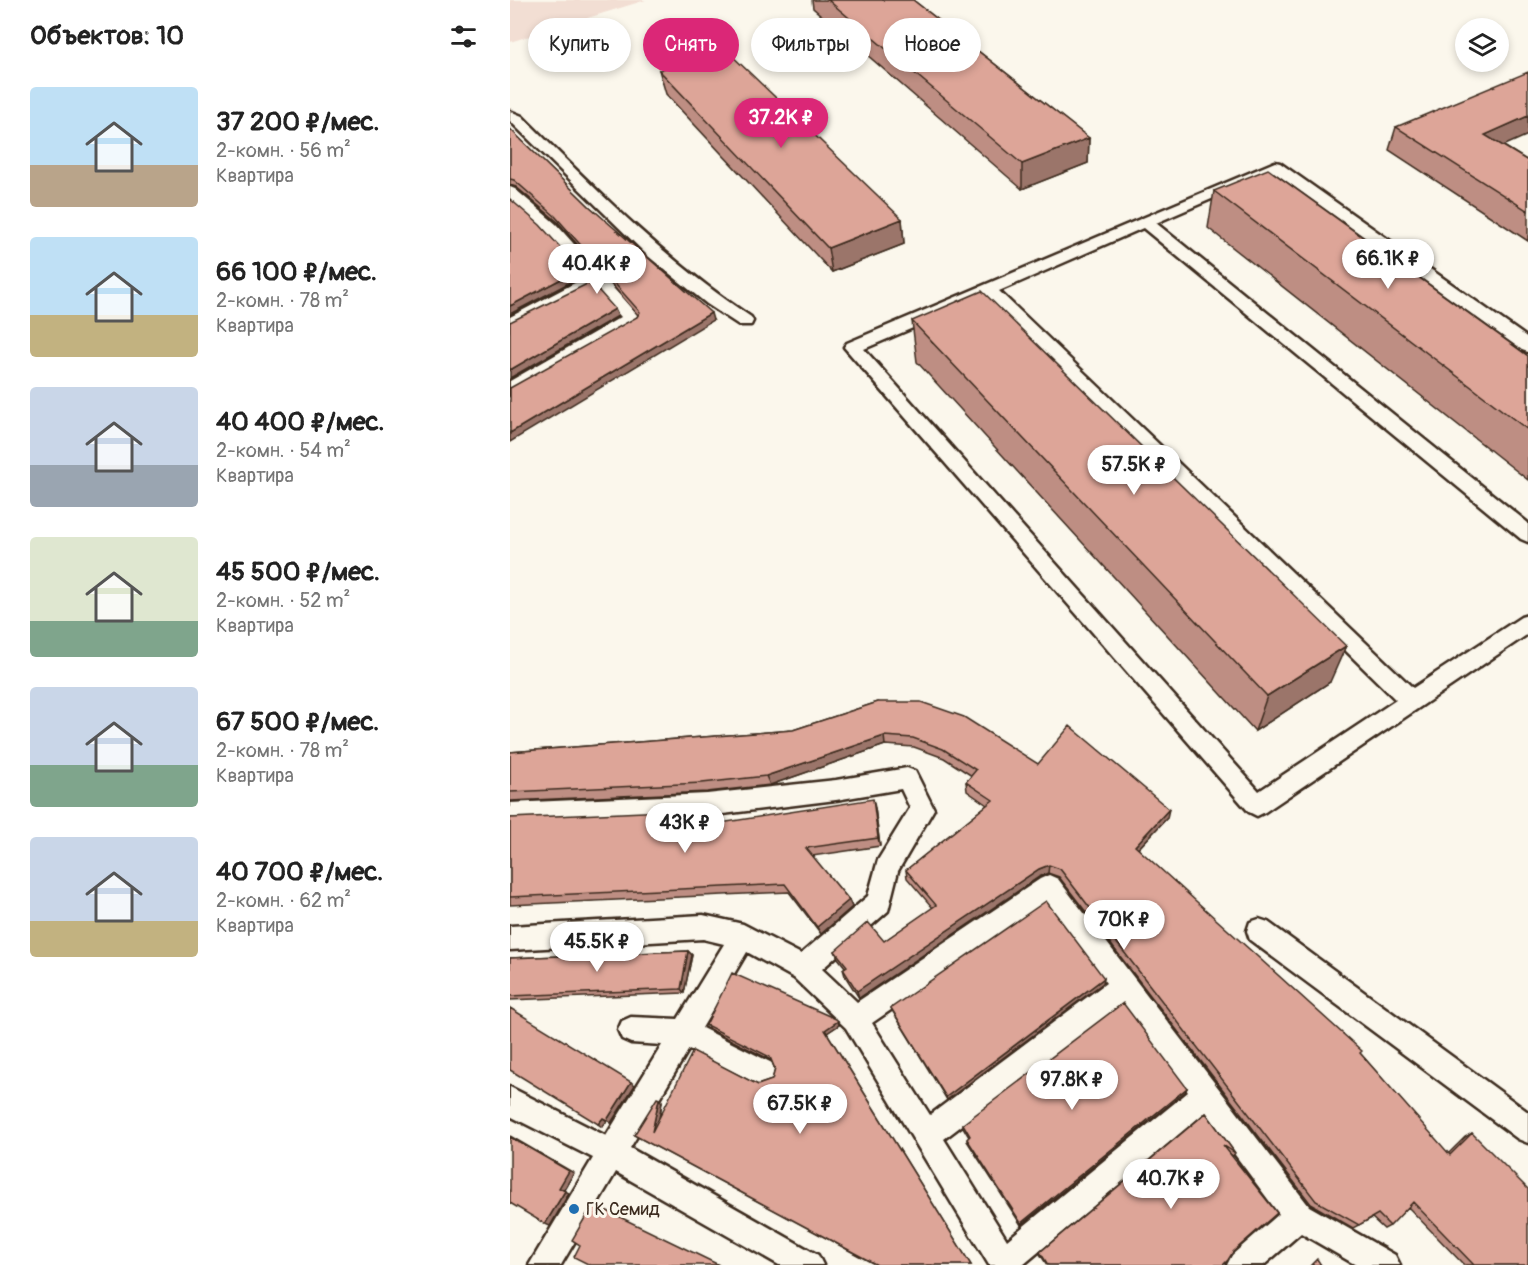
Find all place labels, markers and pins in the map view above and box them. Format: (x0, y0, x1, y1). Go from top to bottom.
pin: 37.2K ₽ (726, 98, 836, 149)
pin: 66.1K ₽ (1333, 239, 1443, 290)
pin: 40.4K ₽ (542, 244, 652, 295)
pin: 57.5K ₽ (1079, 445, 1189, 496)
pin: 43K ₽ (643, 803, 727, 854)
pin: 70K ₽ (1082, 900, 1166, 951)
pin: 45.5K ₽ (542, 922, 652, 973)
pin: 97.8K ₽ (1017, 1060, 1127, 1111)
pin: 67.5K ₽ (745, 1084, 855, 1135)
pin: 40.7K ₽ (1116, 1159, 1226, 1210)
place label: ГК Семид (586, 1198, 660, 1221)
marker: ГК Семид (567, 1202, 581, 1216)

